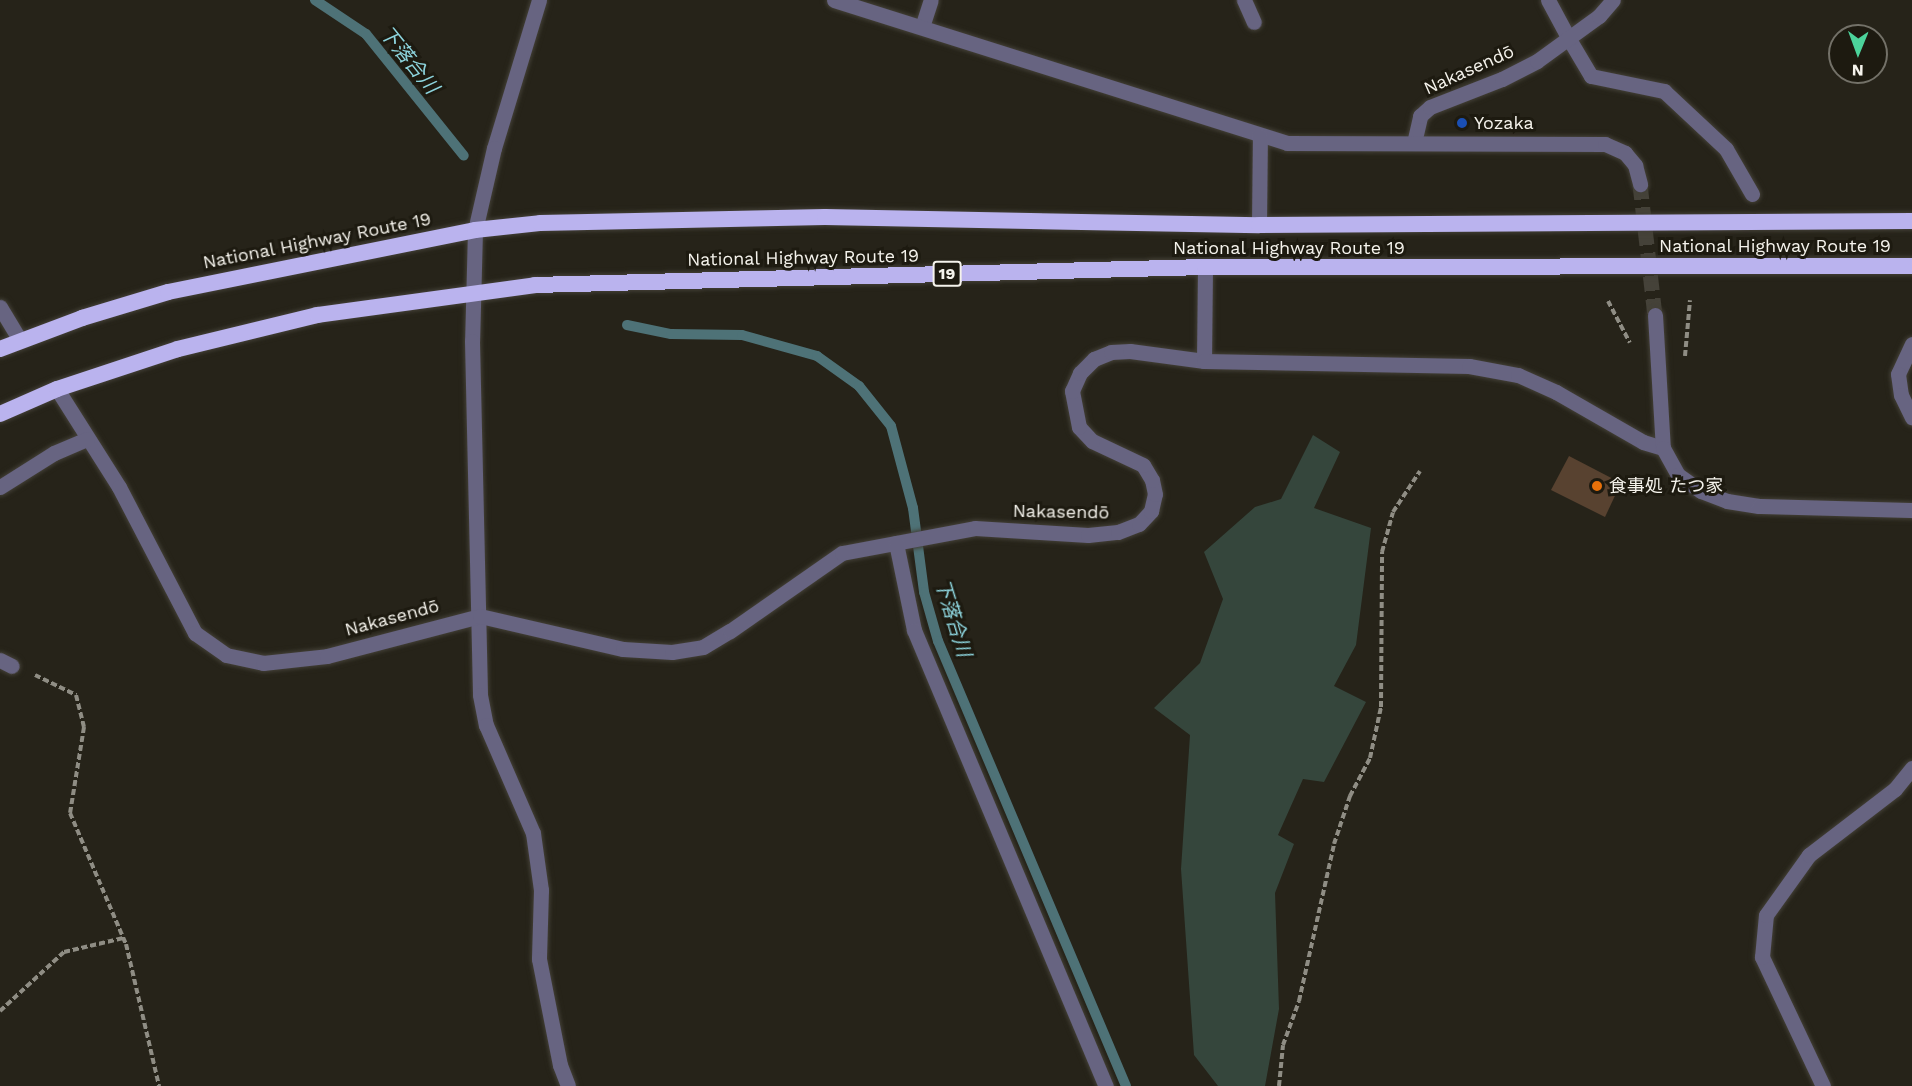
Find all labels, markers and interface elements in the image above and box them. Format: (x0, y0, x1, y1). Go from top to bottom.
water label: 下落合川 (375, 21, 443, 99)
north arrow (1828, 24, 1888, 84)
street label: Nakasendō (1420, 40, 1518, 100)
text: N (1852, 61, 1864, 80)
place label: Yozaka (1474, 112, 1534, 134)
marker: Yozaka (1455, 116, 1469, 130)
street label: National Highway Route 19 (200, 208, 434, 274)
street label: National Highway Route 19 (1658, 235, 1892, 257)
street label: National Highway Route 19 (1172, 237, 1406, 259)
street label: National Highway Route 19 (686, 245, 920, 271)
road number: 19 (932, 261, 962, 287)
place label: 食事処 たつ家 (1609, 475, 1723, 497)
marker: 食事処 たつ家 (1590, 479, 1604, 493)
street label: Nakasendō (1013, 500, 1109, 524)
water label: 下落合川 (930, 576, 976, 660)
street label: Nakasendō (343, 595, 441, 641)

